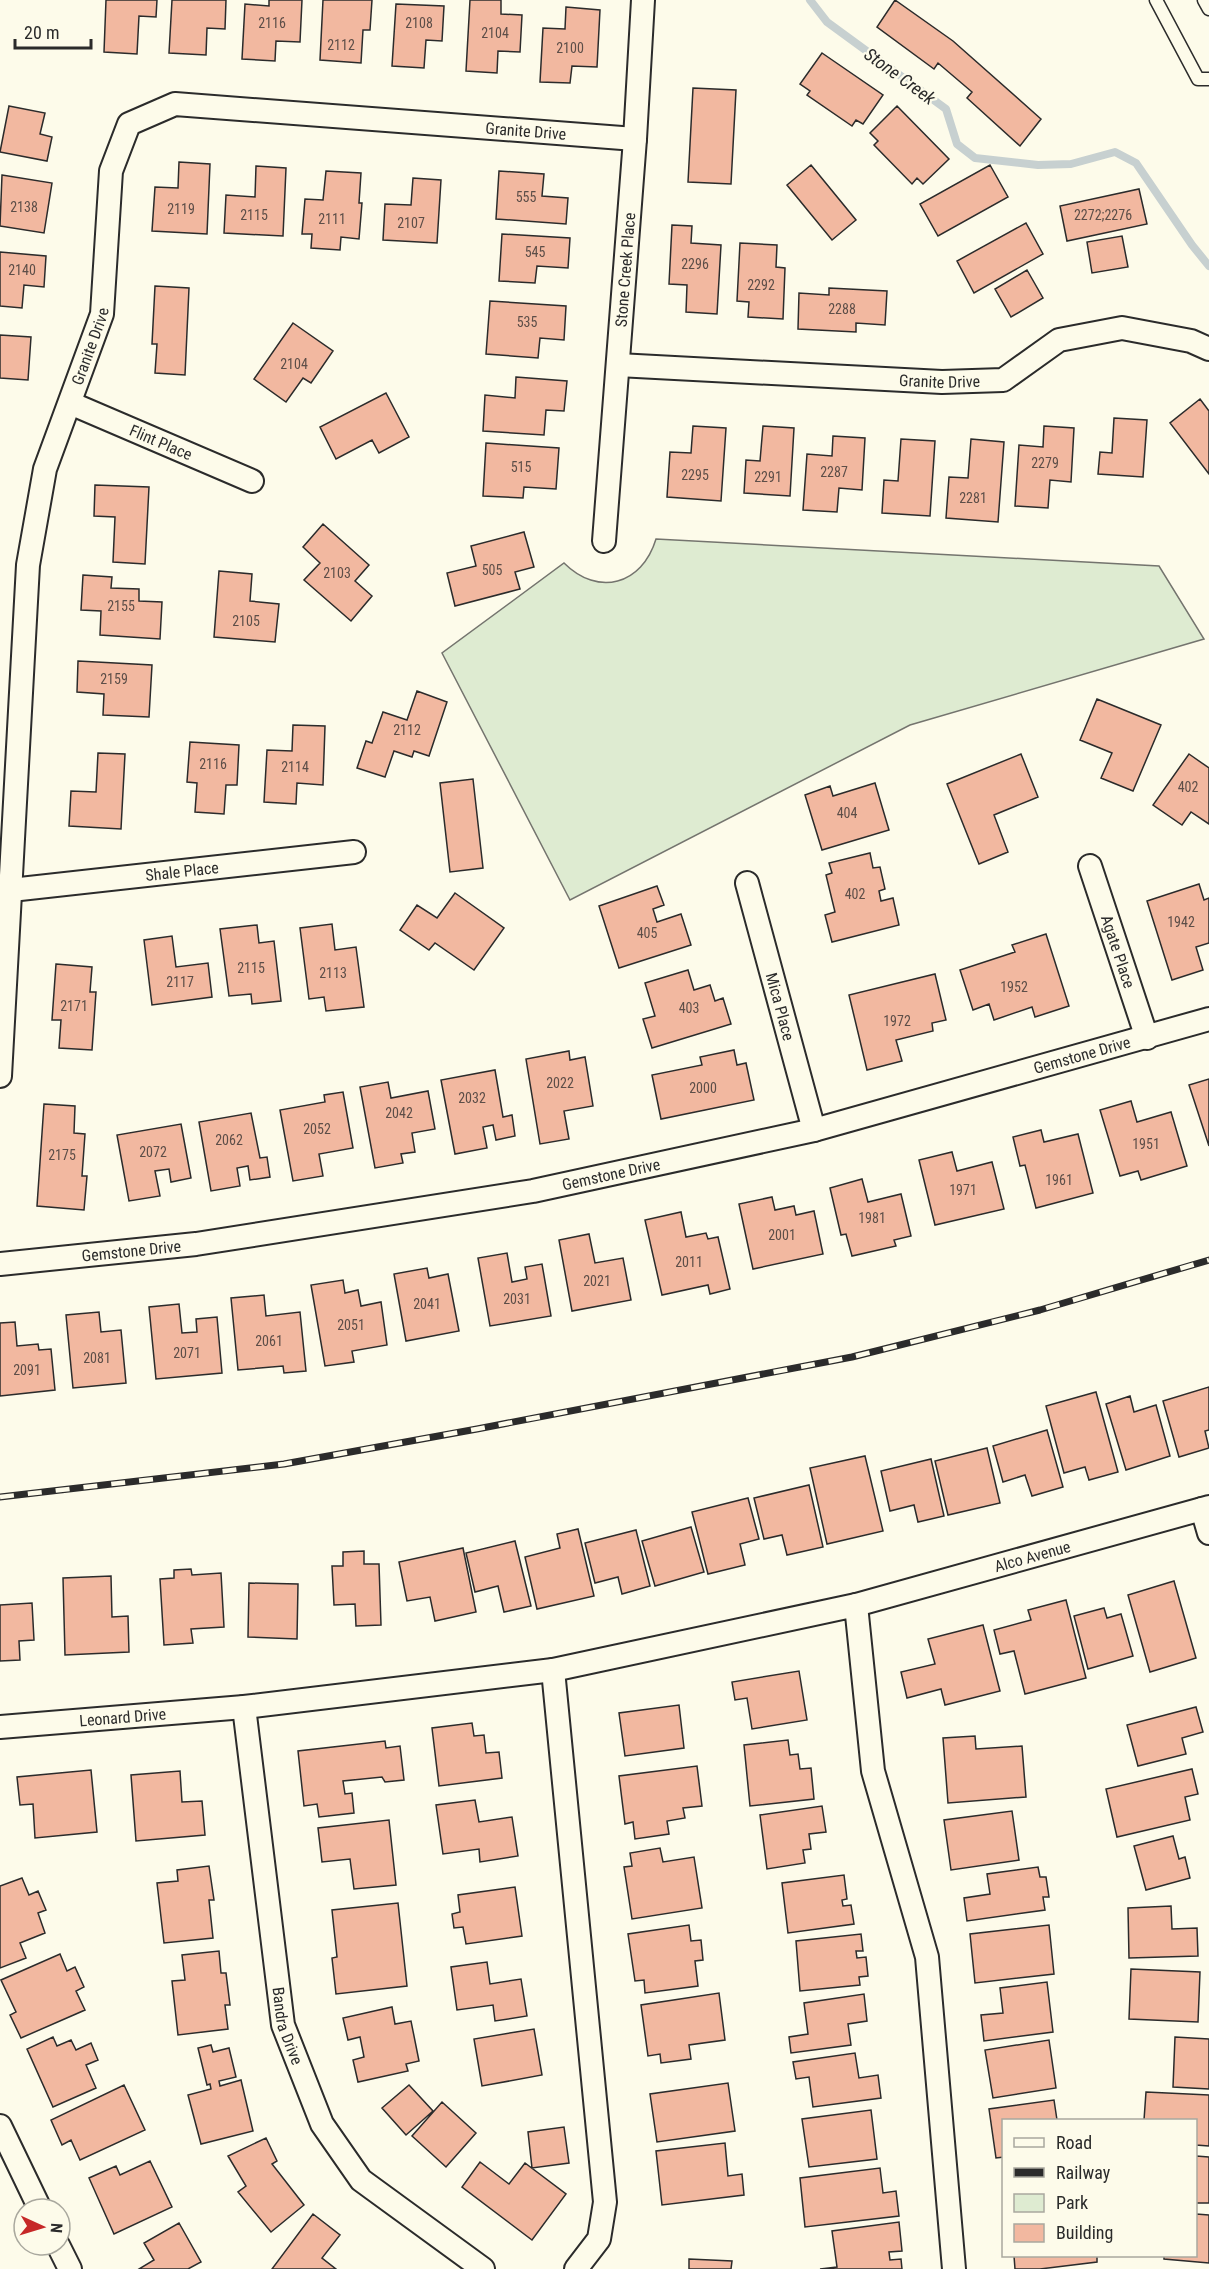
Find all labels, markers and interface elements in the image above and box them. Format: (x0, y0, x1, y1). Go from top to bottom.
scale bar (15, 12, 92, 50)
house number: 2116 (258, 15, 286, 31)
house number: 2108 (405, 15, 433, 31)
text: 20 m (24, 22, 59, 43)
house number: 2104 (481, 25, 509, 41)
house number: 2112 (327, 37, 355, 53)
house number: 2100 (556, 40, 584, 56)
water label: Stone Creek (860, 43, 941, 109)
street label: Granite Drive (485, 118, 567, 143)
house number: 555 (516, 189, 536, 205)
house number: 2138 (10, 199, 38, 215)
house number: 2119 (167, 201, 195, 217)
house number: 2115 (240, 207, 268, 223)
house number: 2272;2276 (1074, 207, 1132, 223)
house number: 2111 (318, 211, 346, 227)
street label: Stone Creek Place (611, 212, 639, 328)
house number: 2107 (397, 215, 425, 231)
house number: 545 (525, 244, 545, 260)
house number: 2296 (681, 256, 709, 272)
house number: 2140 (8, 262, 36, 278)
house number: 2292 (747, 277, 775, 293)
house number: 2288 (828, 301, 856, 317)
street label: Granite Drive (67, 307, 112, 388)
house number: 535 (517, 314, 537, 330)
house number: 2104 (280, 356, 308, 372)
street label: Granite Drive (899, 370, 980, 392)
street label: Flint Place (127, 420, 195, 464)
house number: 2279 (1031, 455, 1059, 471)
house number: 515 (511, 459, 531, 475)
house number: 2287 (820, 464, 848, 480)
house number: 2295 (681, 467, 709, 483)
house number: 2291 (754, 469, 782, 485)
house number: 2281 (959, 490, 987, 506)
house number: 505 (482, 562, 502, 578)
house number: 2103 (323, 565, 351, 581)
house number: 2155 (107, 598, 135, 614)
house number: 2105 (232, 613, 260, 629)
house number: 2159 (100, 671, 128, 687)
house number: 2112 (393, 722, 421, 738)
house number: 2116 (199, 756, 227, 772)
house number: 2114 (281, 759, 309, 775)
house number: 402 (1178, 779, 1198, 795)
house number: 404 (837, 805, 857, 821)
street label: Shale Place (144, 858, 220, 885)
house number: 402 (845, 886, 865, 902)
street label: Agate Place (1097, 912, 1139, 990)
house number: 1942 (1167, 914, 1195, 930)
house number: 405 (637, 925, 657, 941)
house number: 2115 (237, 960, 265, 976)
house number: 2113 (319, 965, 347, 981)
street label: Mica Place (762, 970, 799, 1043)
house number: 2117 (166, 974, 194, 990)
house number: 1952 (1000, 979, 1028, 995)
house number: 2171 (60, 998, 88, 1014)
house number: 403 (679, 1000, 699, 1016)
house number: 1972 (883, 1013, 911, 1029)
street label: Gemstone Drive (1031, 1032, 1133, 1077)
house number: 2022 (546, 1075, 574, 1091)
house number: 2000 (689, 1080, 717, 1096)
house number: 2032 (458, 1090, 486, 1106)
house number: 2042 (385, 1105, 413, 1121)
house number: 2052 (303, 1121, 331, 1137)
house number: 2062 (215, 1132, 243, 1148)
house number: 1951 (1132, 1136, 1160, 1152)
house number: 2072 (139, 1144, 167, 1160)
house number: 2175 (48, 1147, 76, 1163)
street label: Gemstone Drive (560, 1154, 662, 1194)
house number: 1961 (1045, 1172, 1073, 1188)
house number: 1971 (949, 1182, 977, 1198)
house number: 1981 (858, 1210, 886, 1226)
house number: 2001 (768, 1227, 796, 1243)
street label: Gemstone Drive (81, 1236, 182, 1265)
house number: 2011 (675, 1254, 703, 1270)
house number: 2021 (583, 1273, 611, 1289)
house number: 2031 (503, 1291, 531, 1307)
house number: 2041 (413, 1296, 441, 1312)
house number: 2051 (337, 1317, 365, 1333)
house number: 2061 (255, 1333, 283, 1349)
house number: 2071 (173, 1345, 201, 1361)
house number: 2081 (83, 1350, 111, 1366)
house number: 2091 (13, 1362, 41, 1378)
street label: Alco Avenue (992, 1536, 1072, 1576)
street label: Leonard Drive (79, 1704, 167, 1730)
street label: Bandra Drive (269, 1986, 307, 2067)
legend (1002, 2119, 1197, 2257)
text: Road (1056, 2132, 1092, 2153)
text: Railway (1056, 2162, 1111, 2183)
text: Park (1056, 2192, 1088, 2213)
north arrow (12, 2197, 72, 2257)
text: N (47, 2222, 66, 2234)
text: Building (1056, 2222, 1113, 2243)

